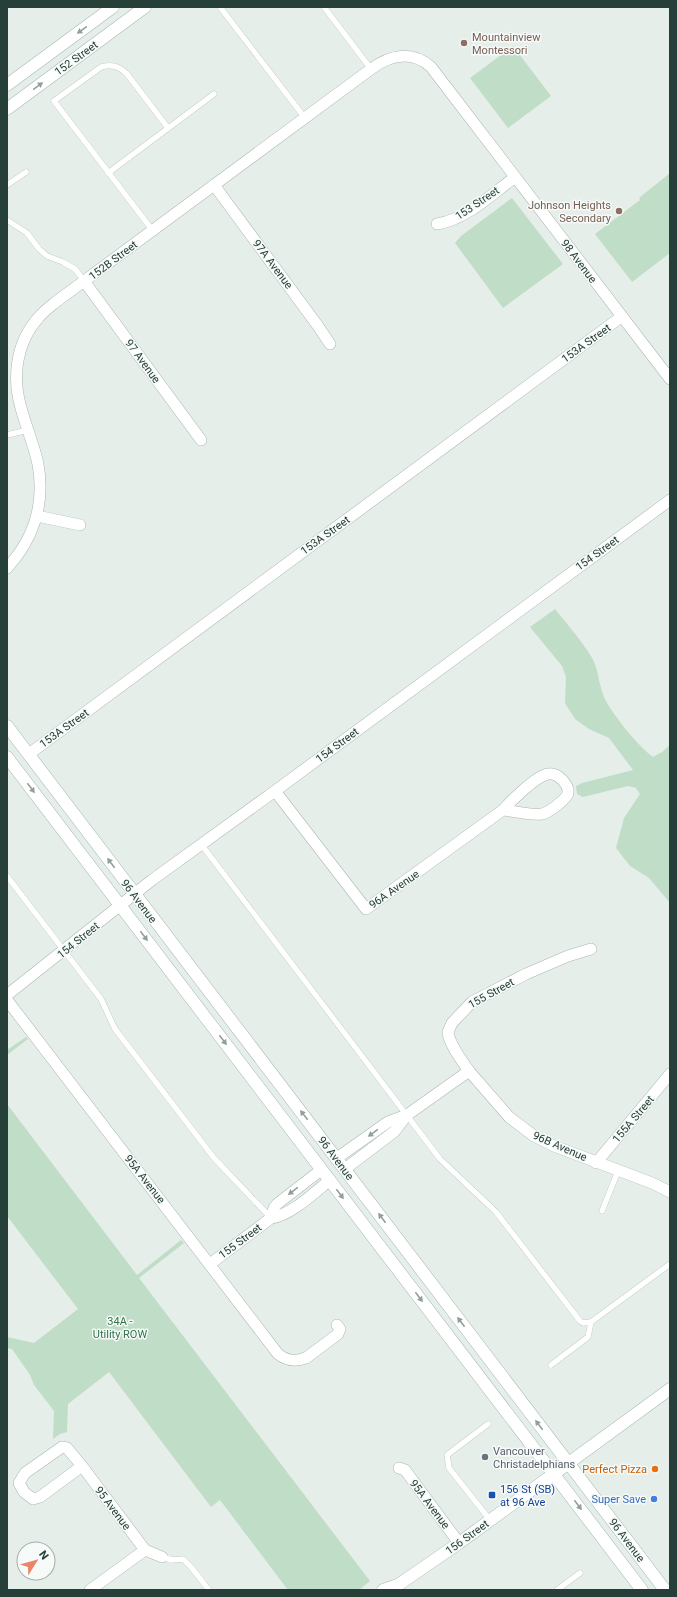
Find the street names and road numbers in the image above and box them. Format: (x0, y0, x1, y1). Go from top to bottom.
street label: 152 Street (52, 38, 101, 78)
street label: 153 Street (453, 184, 502, 223)
street label: 97A Avenue (250, 237, 295, 292)
street label: 98 Avenue (558, 237, 599, 286)
street label: 152B Street (87, 238, 140, 283)
street label: 153A Street (559, 321, 614, 366)
street label: 97 Avenue (122, 337, 163, 386)
street label: 153A Street (298, 513, 353, 558)
street label: 154 Street (573, 533, 622, 573)
street label: 153A Street (37, 706, 92, 751)
street label: 154 Street (313, 725, 362, 766)
street label: 96A Avenue (367, 867, 422, 911)
street label: 96 Avenue (118, 877, 159, 926)
street label: 154 Street (55, 919, 102, 961)
street label: 155 Street (466, 975, 517, 1011)
street label: 155A Street (610, 1093, 657, 1146)
street label: 96B Avenue (531, 1129, 589, 1164)
street label: 96 Avenue (315, 1134, 356, 1183)
street label: 95A Avenue (122, 1152, 168, 1206)
street label: 155 Street (216, 1221, 265, 1262)
street label: 95A Avenue (407, 1477, 452, 1532)
street label: 95 Avenue (92, 1484, 133, 1533)
street label: 96 Avenue (606, 1516, 647, 1565)
street label: 156 Street (443, 1517, 492, 1557)

